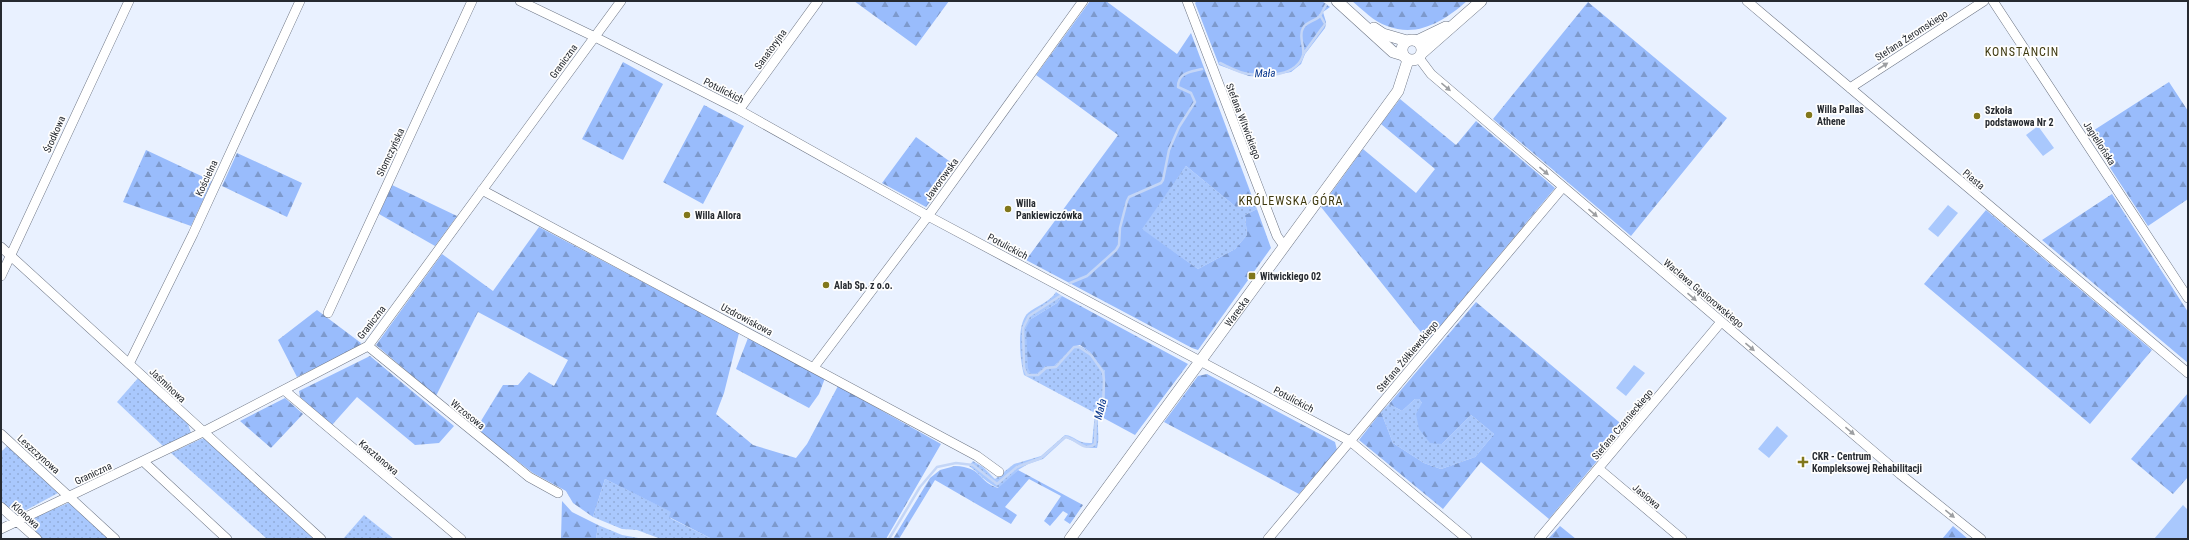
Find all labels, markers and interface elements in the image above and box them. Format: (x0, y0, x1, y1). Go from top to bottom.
street label: Stefana Żeromskiego (1872, 7, 1950, 63)
street label: Sanatoryjna (752, 27, 789, 71)
street label: Graniczna (547, 42, 580, 80)
district label: KONSTANCIN (1985, 45, 2059, 59)
one-way arrow (1877, 63, 1889, 70)
water label: Mała (1254, 67, 1276, 80)
street label: Potulickich (702, 76, 746, 105)
street label: Stefana Witwickiego (1224, 82, 1263, 161)
one-way arrow (1440, 82, 1451, 91)
place label: Willa Pallas Athene (1817, 104, 1864, 127)
place label: Szkoła podstawowa Nr 2 (1985, 105, 2054, 128)
marker: Willa Pallas Athene (1804, 110, 1814, 120)
marker: Szkoła podstawowa Nr 2 (1972, 111, 1982, 121)
street label: Środkowa (41, 114, 67, 154)
street label: Jagiellońska (2081, 119, 2118, 167)
street label: Słomczyńska (374, 126, 407, 178)
street label: Jaworowska (922, 156, 961, 203)
street label: Kościelna (193, 158, 220, 198)
one-way arrow (1540, 166, 1549, 175)
street label: Piasta (1961, 167, 1987, 192)
district label: KRÓLEWSKA GÓRA (1239, 193, 1343, 208)
place label: Willa Pankiewiczówka (1016, 198, 1082, 221)
marker: Willa Pankiewiczówka (1003, 204, 1013, 214)
one-way arrow (1588, 208, 1598, 217)
marker: Willa Allora (682, 210, 692, 220)
place label: Willa Allora (695, 210, 741, 221)
street label: Potulickich (986, 231, 1030, 262)
street label: Wacława Gąsiorowskiego (1662, 257, 1746, 330)
marker: Witwickiego 02 (1247, 271, 1257, 281)
place label: Witwickiego 02 (1260, 271, 1321, 282)
marker: Alab Sp. z o.o. (821, 280, 831, 290)
place label: Alab Sp. z o.o. (834, 280, 893, 291)
one-way arrow (1686, 293, 1697, 302)
street label: Warecka (1223, 295, 1252, 329)
street label: Uzdrowiskowa (719, 301, 775, 338)
street label: Graniczna (355, 303, 388, 341)
street label: Stefana Żółkiewskiego (1374, 318, 1440, 394)
one-way arrow (1745, 343, 1756, 352)
street label: Jaśminowa (147, 366, 188, 405)
street label: Potulickich (1272, 384, 1316, 415)
street label: Stefana Czarnieckiego (1590, 387, 1655, 462)
street label: Wrzosowa (448, 397, 487, 432)
water label: Mała (1091, 397, 1109, 421)
one-way arrow (1845, 426, 1854, 435)
street label: Leszczynowa (15, 433, 62, 476)
street label: Kasztanowa (357, 438, 401, 477)
place label: CKR - Centrum Kompleksowej Rehabilitacji (1812, 451, 1922, 474)
marker: CKR - Centrum Kompleksowej Rehabilitacji (1797, 456, 1809, 468)
street label: Graniczna (73, 460, 114, 487)
street label: Jasiowa (1631, 482, 1663, 511)
street label: Klonowa (9, 500, 42, 531)
one-way arrow (1944, 510, 1955, 518)

